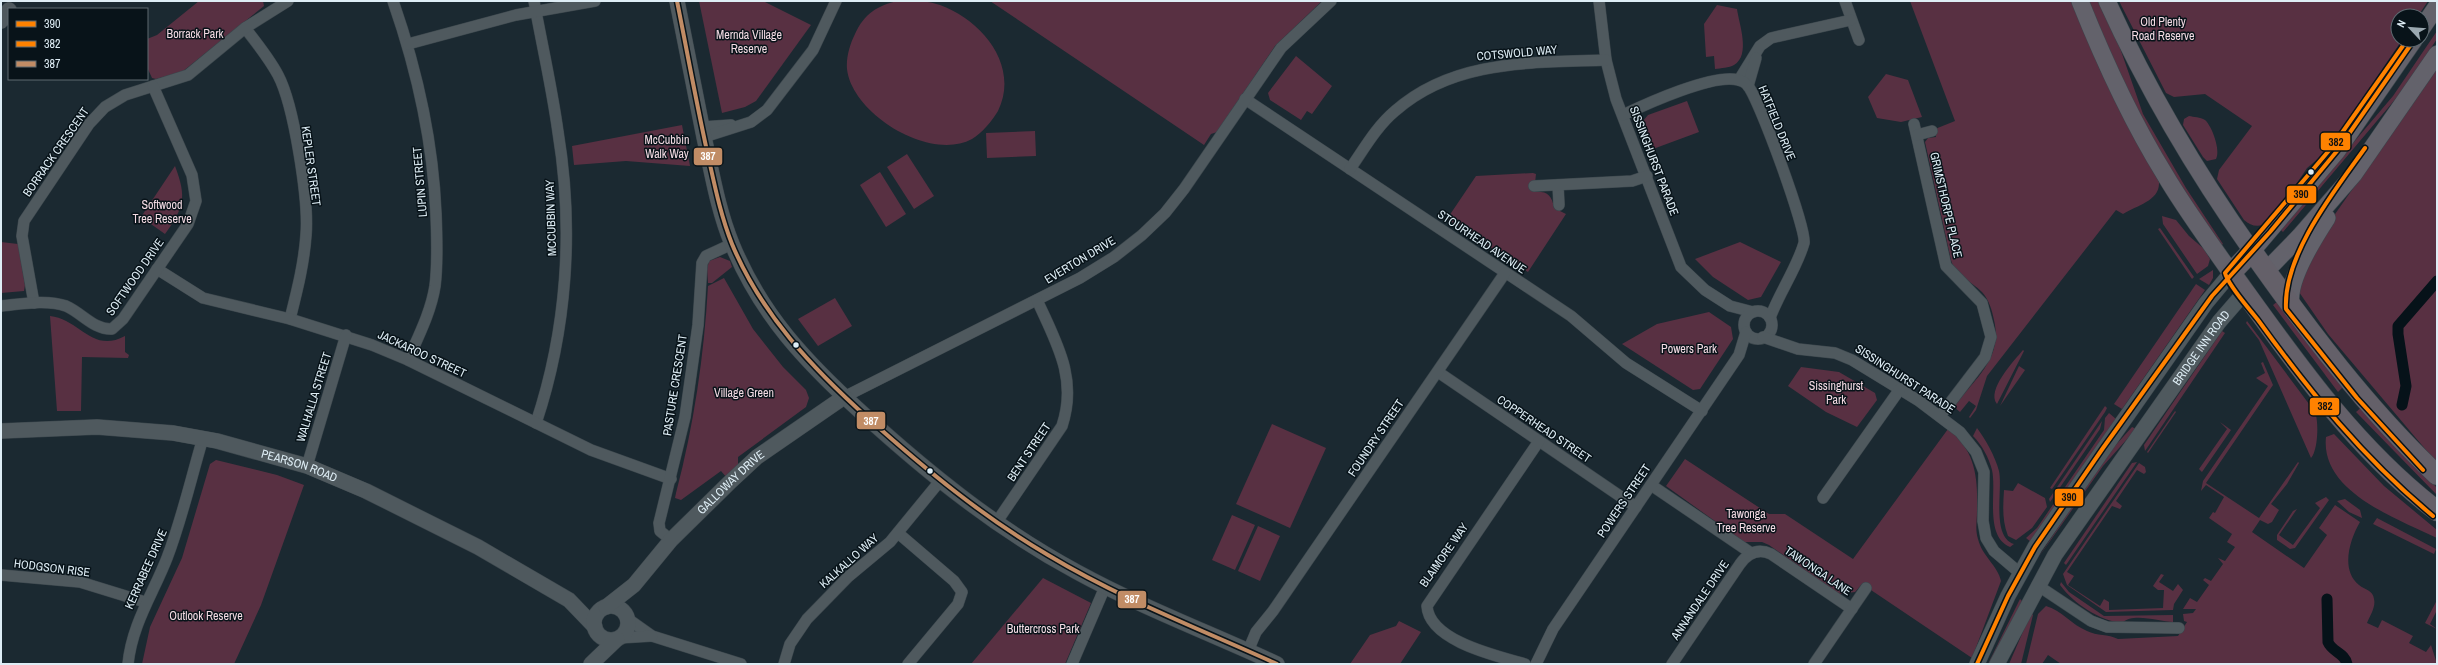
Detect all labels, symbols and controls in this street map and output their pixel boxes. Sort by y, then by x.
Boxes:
legend [8,8,148,80]
north arrow [2390,8,2430,48]
park label: Old Plenty Road Reserve [2132,14,2194,44]
text: 390 [44,16,60,32]
text: N [2393,18,2409,30]
park label: Borrack Park [167,26,224,42]
park label: Mernda Village Reserve [716,27,782,57]
text: 382 [44,36,60,52]
street label: COTSWOLD WAY [1476,41,1558,64]
text: 387 [44,56,61,72]
street label: HATFIELD DRIVE [1755,83,1799,163]
street label: BORRACK CRESCENT [19,104,93,200]
street label: SISSINGHURST PARADE [1626,104,1682,218]
street label: KEPLER STREET [297,125,325,207]
park label: McCubbin Walk Way [645,132,689,162]
line badge: 382 [2320,132,2351,151]
text: 382 [2328,135,2344,149]
street label: LUPIN STREET [409,146,431,218]
line badge: 387 [693,147,723,166]
text: 387 [700,149,716,163]
street label: GRIMSTHORPE PLACE [1926,150,1966,260]
unlabelled marker [2306,167,2316,177]
street label: MCCUBBIN WAY [542,179,560,257]
line badge: 390 [2286,185,2317,204]
text: 390 [2293,187,2309,201]
park label: Softwood Tree Reserve [132,197,192,227]
street label: STOURHEAD AVENUE [1435,206,1529,278]
street label: EVERTON DRIVE [1042,233,1118,287]
street label: SOFTWOOD DRIVE [102,235,168,319]
street label: BRIDGE INN ROAD [2169,307,2234,389]
street label: JACKAROO STREET [375,327,469,381]
street label: PASTURE CRESCENT [659,333,691,437]
unlabelled marker [791,340,801,350]
park label: Powers Park [1661,341,1717,357]
street label: SISSINGHURST PARADE [1852,341,1958,417]
street label: WALHALLA STREET [293,350,335,444]
park label: Sissinghurst Park [1809,378,1864,408]
park label: Village Green [714,385,774,401]
street label: COPPERHEAD STREET [1494,391,1594,467]
street label: FOUNDRY STREET [1344,396,1408,480]
line badge: 382 [2309,397,2340,416]
text: 382 [2317,399,2333,413]
line badge: 387 [856,411,886,430]
text: 387 [863,414,879,428]
street label: BENT STREET [1003,419,1055,485]
street label: PEARSON ROAD [259,446,340,486]
street label: GALLOWAY DRIVE [694,446,767,518]
street label: POWERS STREET [1594,461,1654,541]
unlabelled marker [925,466,935,476]
line badge: 390 [2054,488,2084,507]
text: 390 [2061,490,2077,504]
park label: Tawonga Tree Reserve [1716,506,1776,536]
street label: BLAIMORE WAY [1416,519,1472,590]
street label: KERRABEE DRIVE [121,526,171,612]
street label: KALKALLO WAY [816,530,882,592]
street label: TAWONGA LANE [1781,543,1855,599]
street label: HODGSON RISE [13,555,91,581]
street label: ANNANDALE DRIVE [1667,557,1733,644]
line badge: 387 [1117,590,1147,609]
text: 387 [1124,592,1140,606]
park label: Outlook Reserve [169,608,243,624]
park label: Buttercross Park [1007,621,1079,637]

